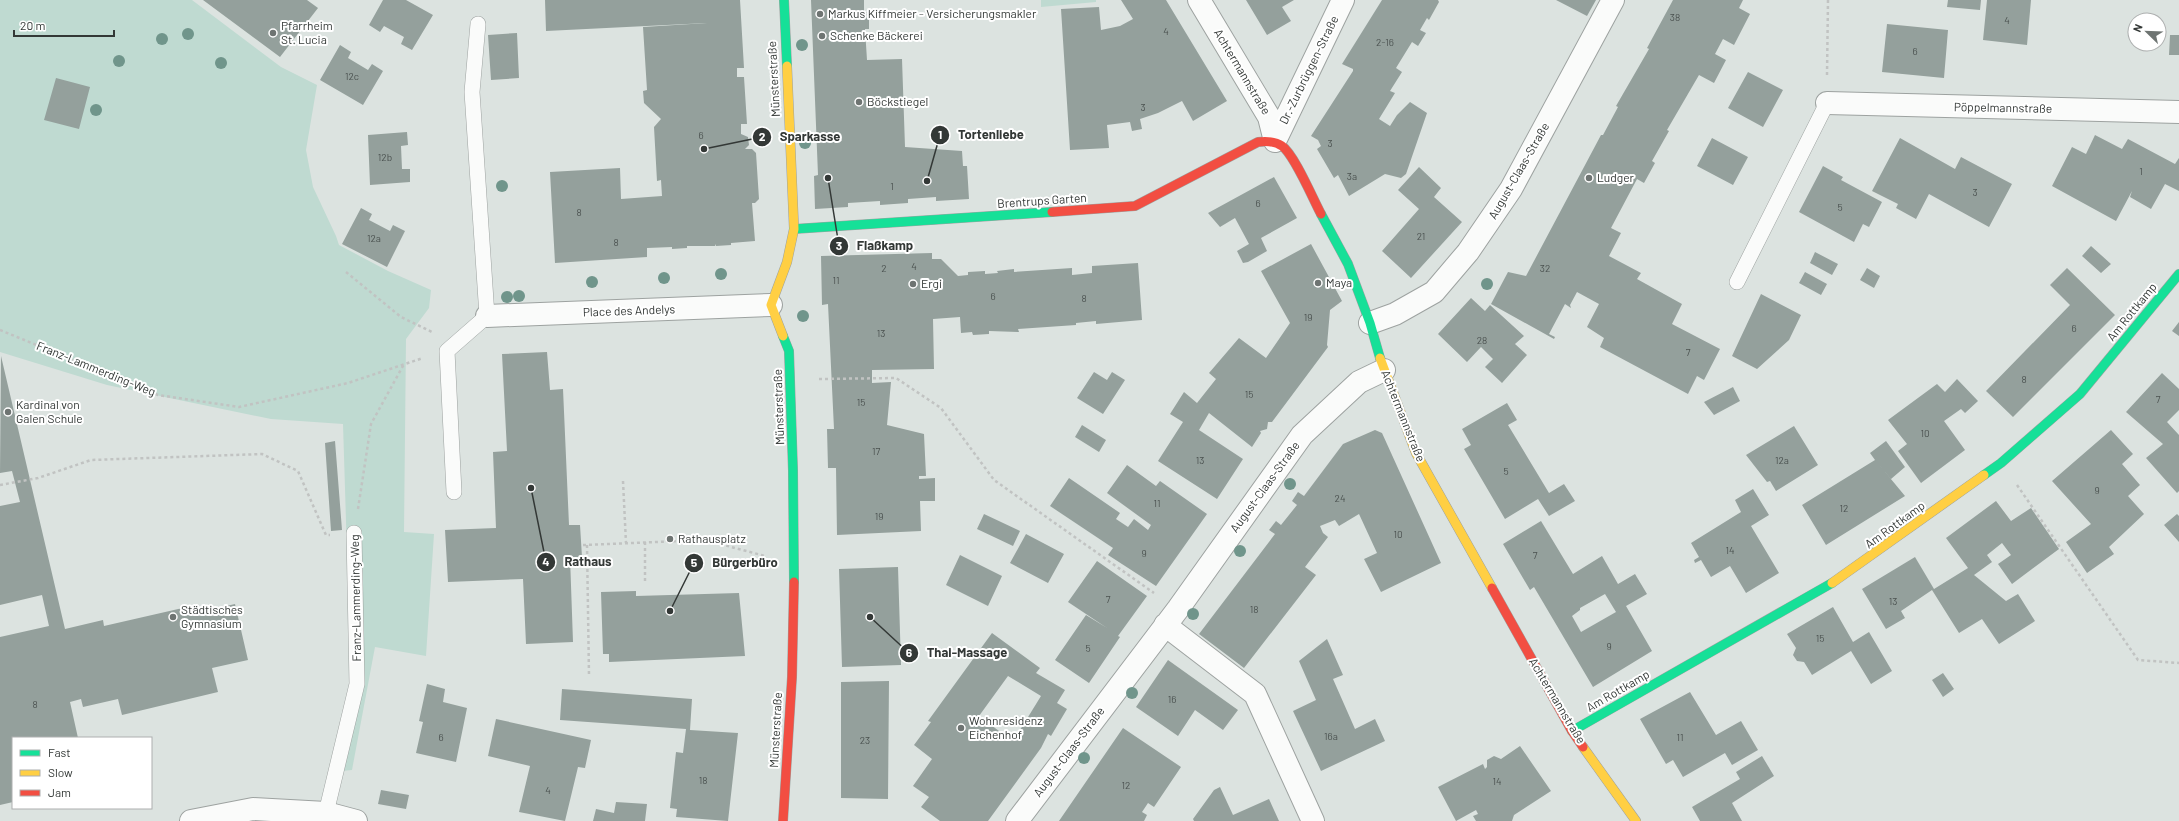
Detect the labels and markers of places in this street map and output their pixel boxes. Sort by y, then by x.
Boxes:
place label: Markus Kiffmeier - Versicherungsmakler [828,6,1037,20]
marker: Markus Kiffmeier - Versicherungsmakler [815,9,825,19]
place label: Pfarrheim St. Lucia [281,18,333,46]
marker: Pfarrheim St. Lucia [268,28,278,38]
place label: Schenke Bäckerei [830,28,923,42]
marker: Schenke Bäckerei [817,31,827,41]
place label: Böckstiegel [867,94,928,108]
marker: Böckstiegel [854,97,864,107]
callout: Tortenliebe [930,122,1032,147]
callout: Sparkasse [752,124,848,149]
place label: Ludger [1597,170,1635,184]
marker: Ludger [1584,173,1594,183]
callout: Flaßkamp [829,233,922,258]
place label: Maya [1326,275,1352,289]
place label: Ergi [921,276,942,290]
marker: Maya [1313,278,1323,288]
marker: Ergi [908,279,918,289]
place label: Kardinal von Galen Schule [16,397,83,425]
marker: Kardinal von Galen Schule [3,407,13,417]
place label: Rathausplatz [678,531,746,545]
marker: Rathausplatz [665,534,675,544]
callout: Rathaus [536,549,619,574]
callout: Bürgerbüro [684,550,786,575]
place label: Städtisches Gymnasium [181,602,243,630]
marker: Städtisches Gymnasium [168,612,178,622]
callout: Thai-Massage [899,640,1015,665]
place label: Wohnresidenz Eichenhof [969,713,1043,741]
marker: Wohnresidenz Eichenhof [956,723,966,733]

